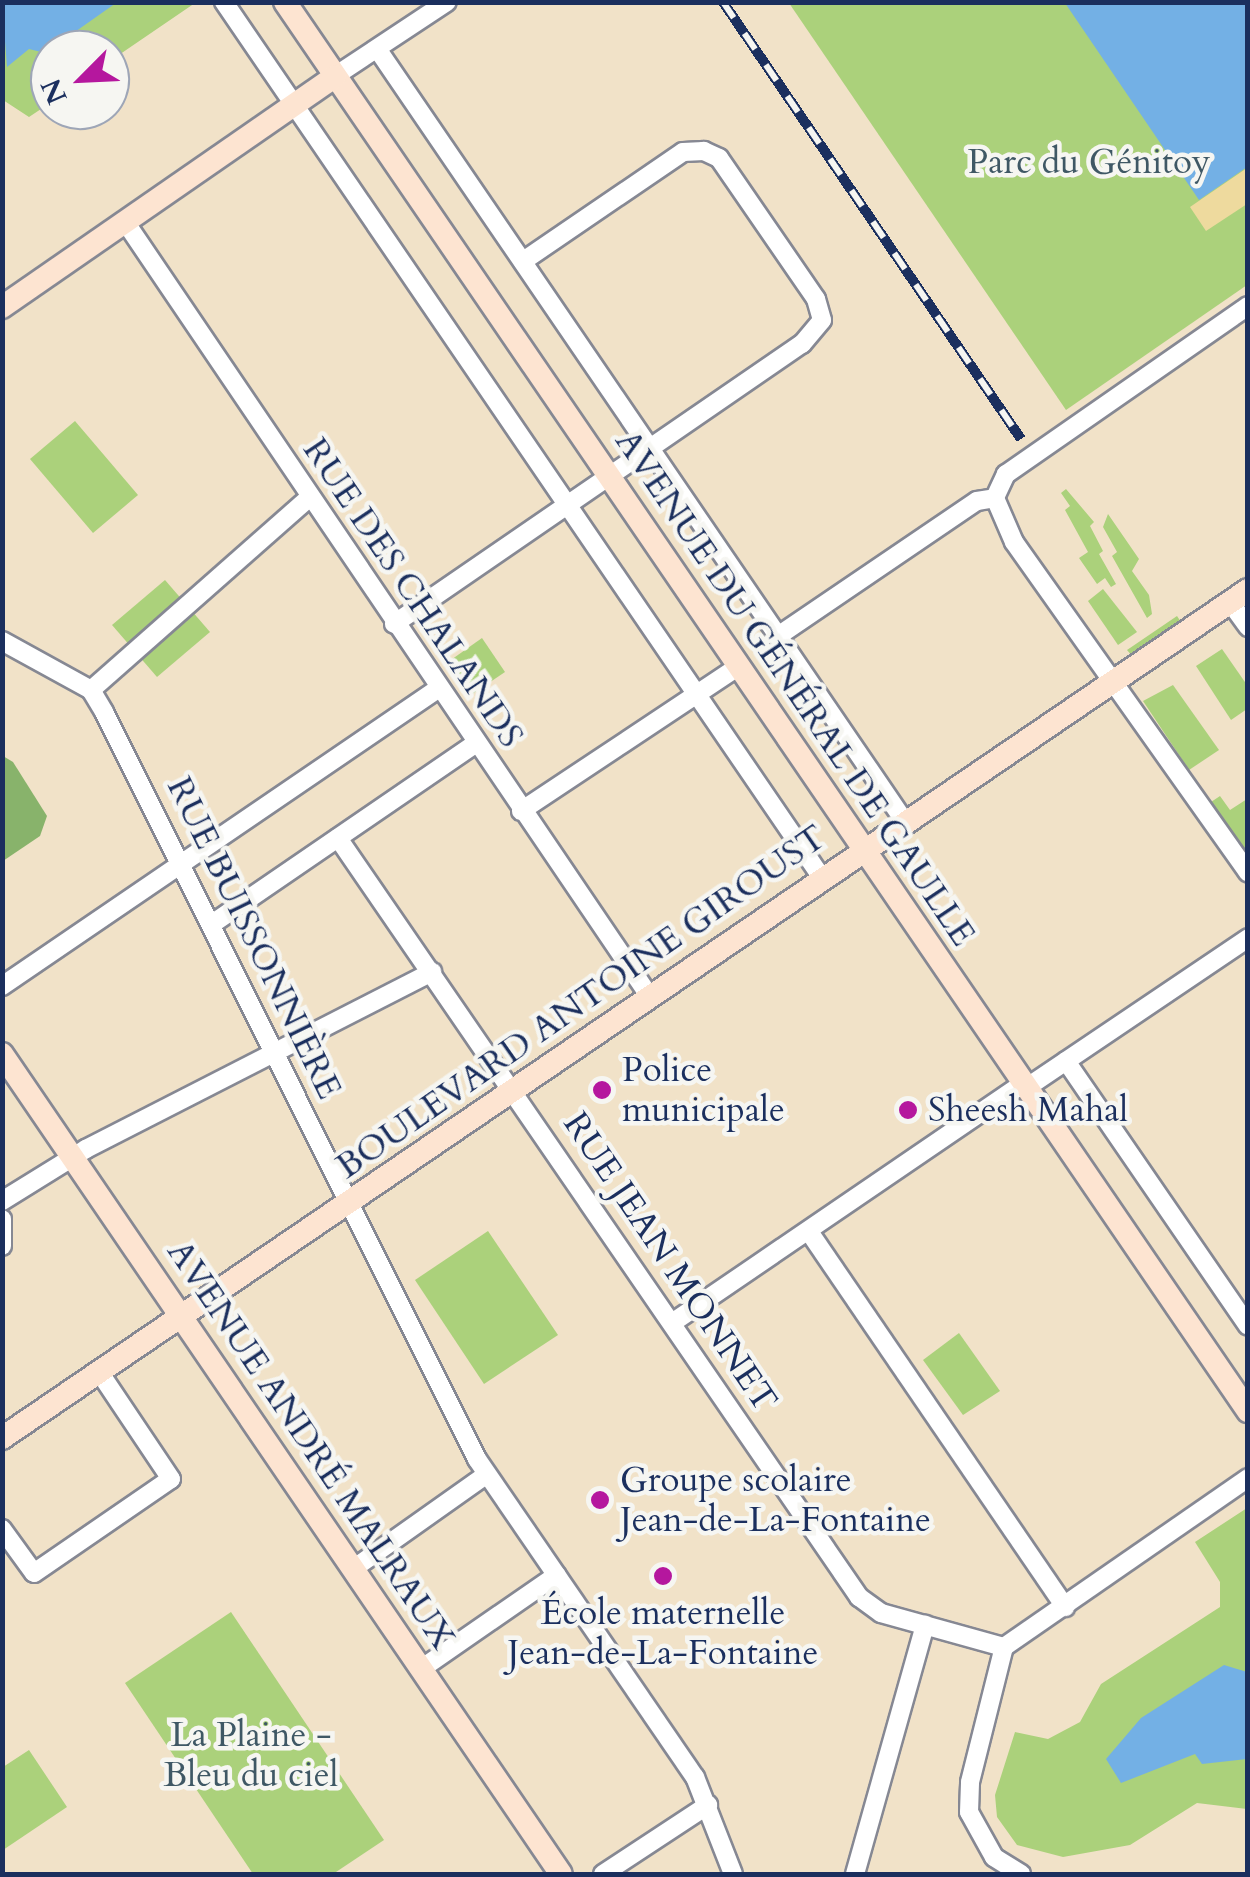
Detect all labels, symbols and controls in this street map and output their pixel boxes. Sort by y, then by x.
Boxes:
north arrow [30,30,130,130]
text: N [32,73,77,110]
park label: Parc du Génitoy [968,141,1210,183]
street label: AVENUE DU GÉNÉRAL DE GAULLE [606,422,984,954]
street label: RUE DES CHALANDS [294,431,532,755]
street label: RUE BUISSONNIÈRE [158,770,350,1106]
street label: BOULEVARD ANTOINE GIROUST [328,816,834,1188]
place label: Police municipale [622,1049,785,1131]
marker: Police municipale [591,1079,613,1101]
place label: Sheesh Mahal [928,1089,1128,1131]
marker: Sheesh Mahal [897,1099,919,1121]
street label: RUE JEAN MONNET [554,1105,786,1419]
street label: AVENUE ANDRÉ MALRAUX [158,1232,464,1658]
place label: Groupe scolaire Jean-de-La-Fontaine [620,1459,931,1541]
marker: Groupe scolaire Jean-de-La-Fontaine [589,1489,611,1511]
marker: École maternelle Jean-de-La-Fontaine [652,1565,674,1587]
place label: École maternelle Jean-de-La-Fontaine [508,1592,818,1674]
park label: La Plaine - Bleu du ciel [163,1714,339,1796]

